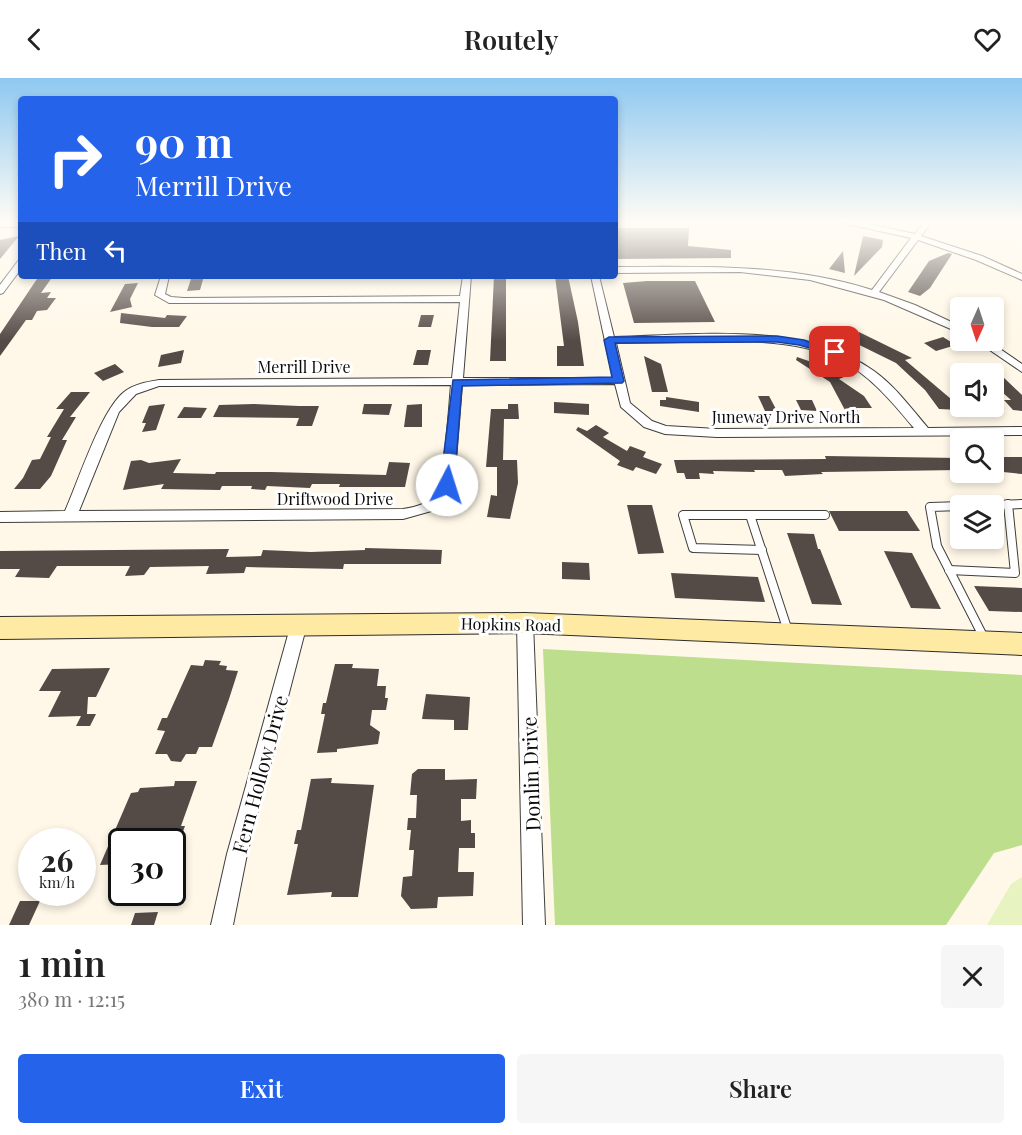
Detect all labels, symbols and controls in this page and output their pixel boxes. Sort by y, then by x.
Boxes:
text: Routely [464,21,558,57]
icon: back [18,23,51,56]
icon: heart [971,23,1004,56]
text: 90 m [135,113,233,169]
icon: right [36,120,114,198]
text: Merrill Drive [135,167,292,203]
icon: left [99,234,132,267]
text: Then [36,236,87,266]
north arrow [950,297,1004,351]
map controls [950,297,1004,549]
pin [809,326,860,377]
icon: arrive [818,335,851,368]
street label: Merrill Drive [258,356,350,377]
button: sound [950,363,1004,417]
street label: Juneway Drive North [711,406,861,427]
button: search [950,429,1004,483]
position arrow [415,453,479,517]
street label: Driftwood Drive [277,488,393,509]
button: layers [950,495,1004,549]
street label: Hopkins Road [461,613,561,635]
street label: Fern Hollow Drive [225,692,293,856]
street label: Donlin Drive [515,716,545,832]
speed limit sign: 30 [108,828,186,906]
text: 26 [41,840,73,880]
text: km/h [39,872,75,892]
text: 1 min [18,938,106,986]
button: close [941,945,1004,1008]
text: 380 m · 12:15 [18,985,125,1012]
button: Exit [18,1054,505,1123]
button: Share [517,1054,1004,1123]

